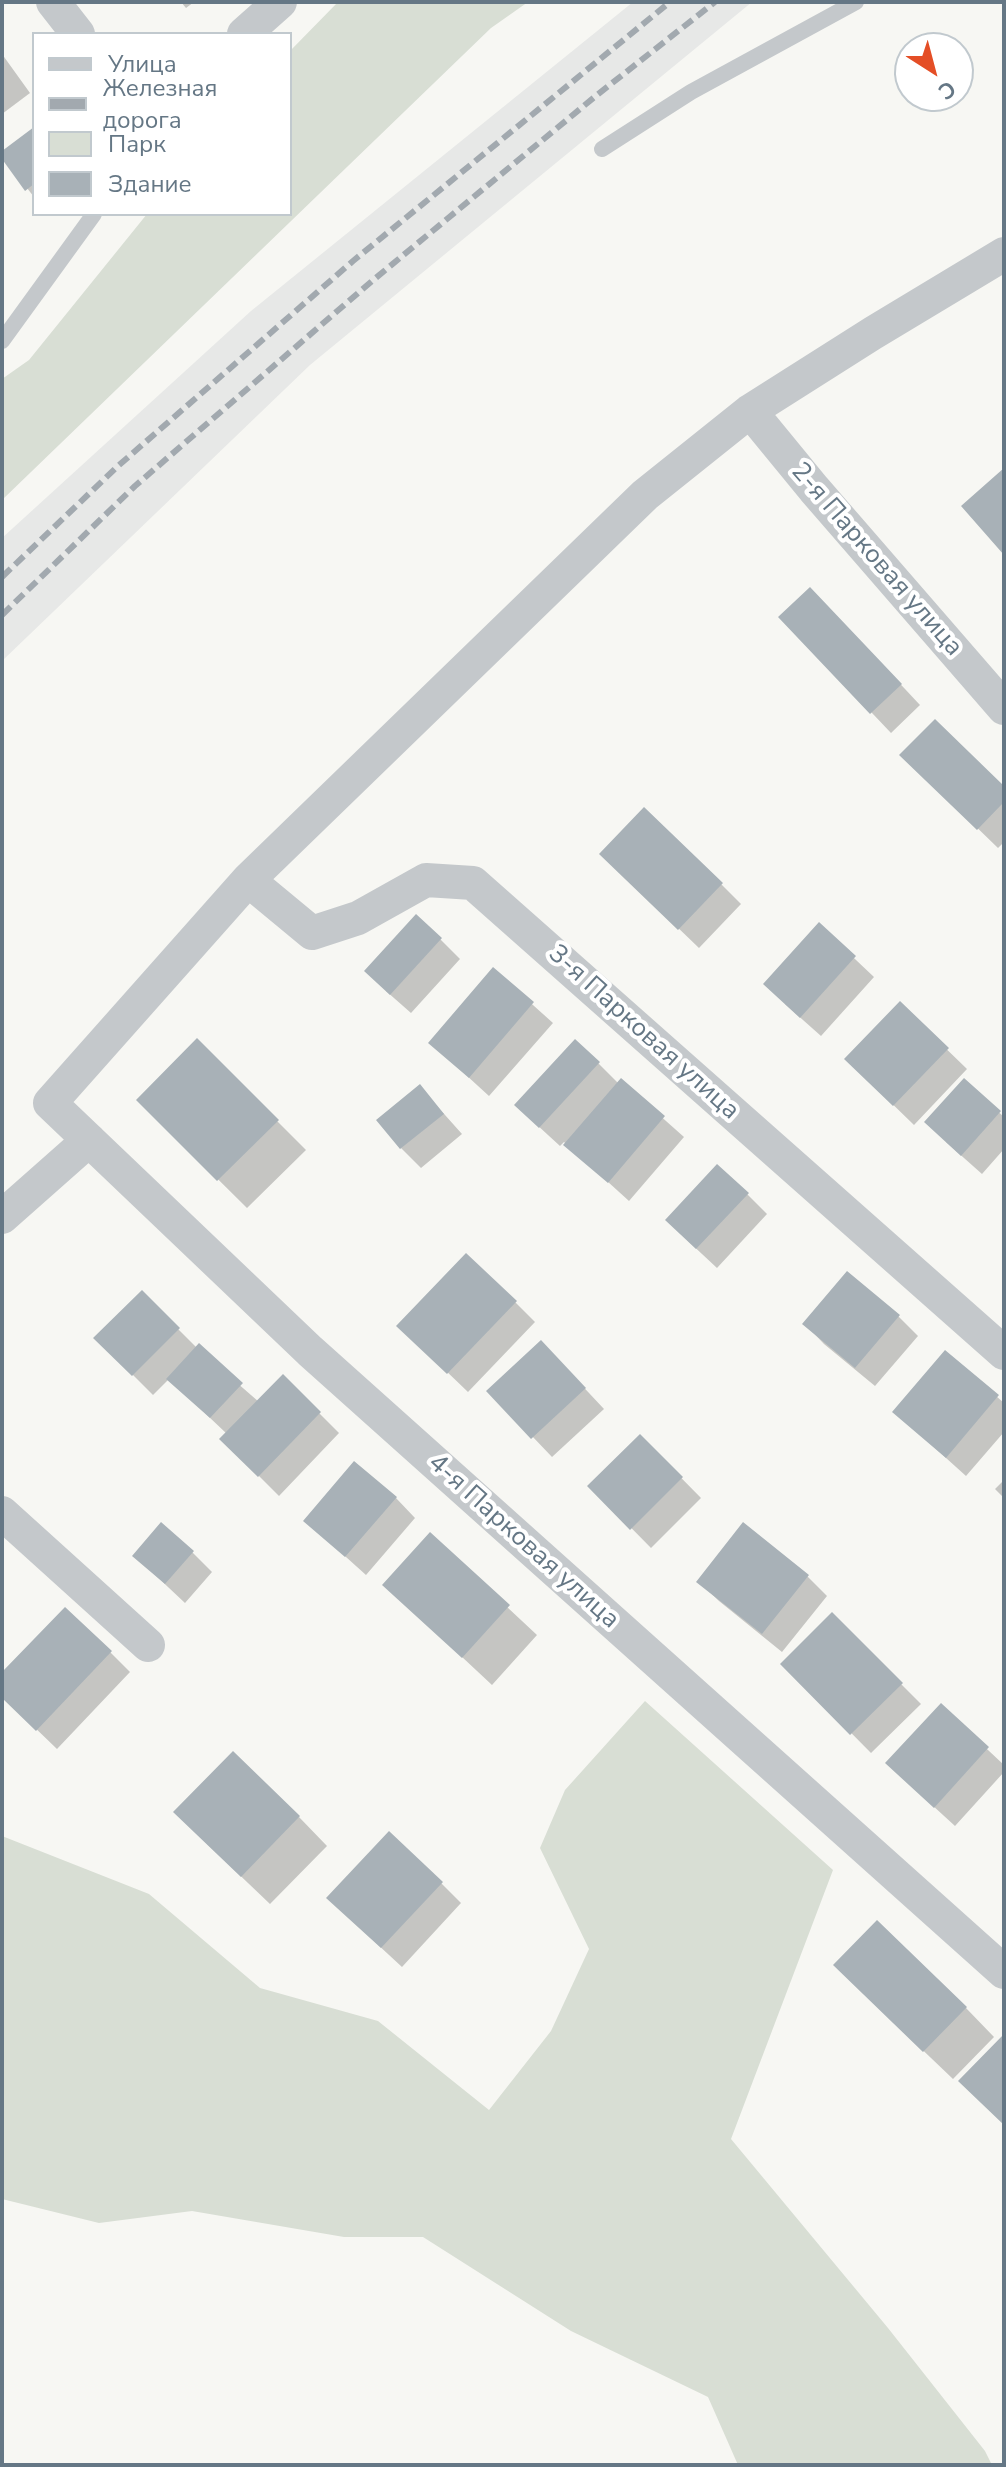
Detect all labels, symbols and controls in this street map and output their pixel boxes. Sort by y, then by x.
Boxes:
legend [32,32,292,216]
north arrow [894,32,974,112]
text: Улица [108,48,177,80]
text: Железная дорога [103,72,217,136]
text: С [932,73,962,106]
text: Парк [108,128,166,160]
text: Здание [108,168,192,200]
street label: 2-я Парковая улица [783,457,969,663]
street label: 3-я Парковая улица [541,939,745,1127]
street label: 4-я Парковая улица [421,1448,625,1636]

